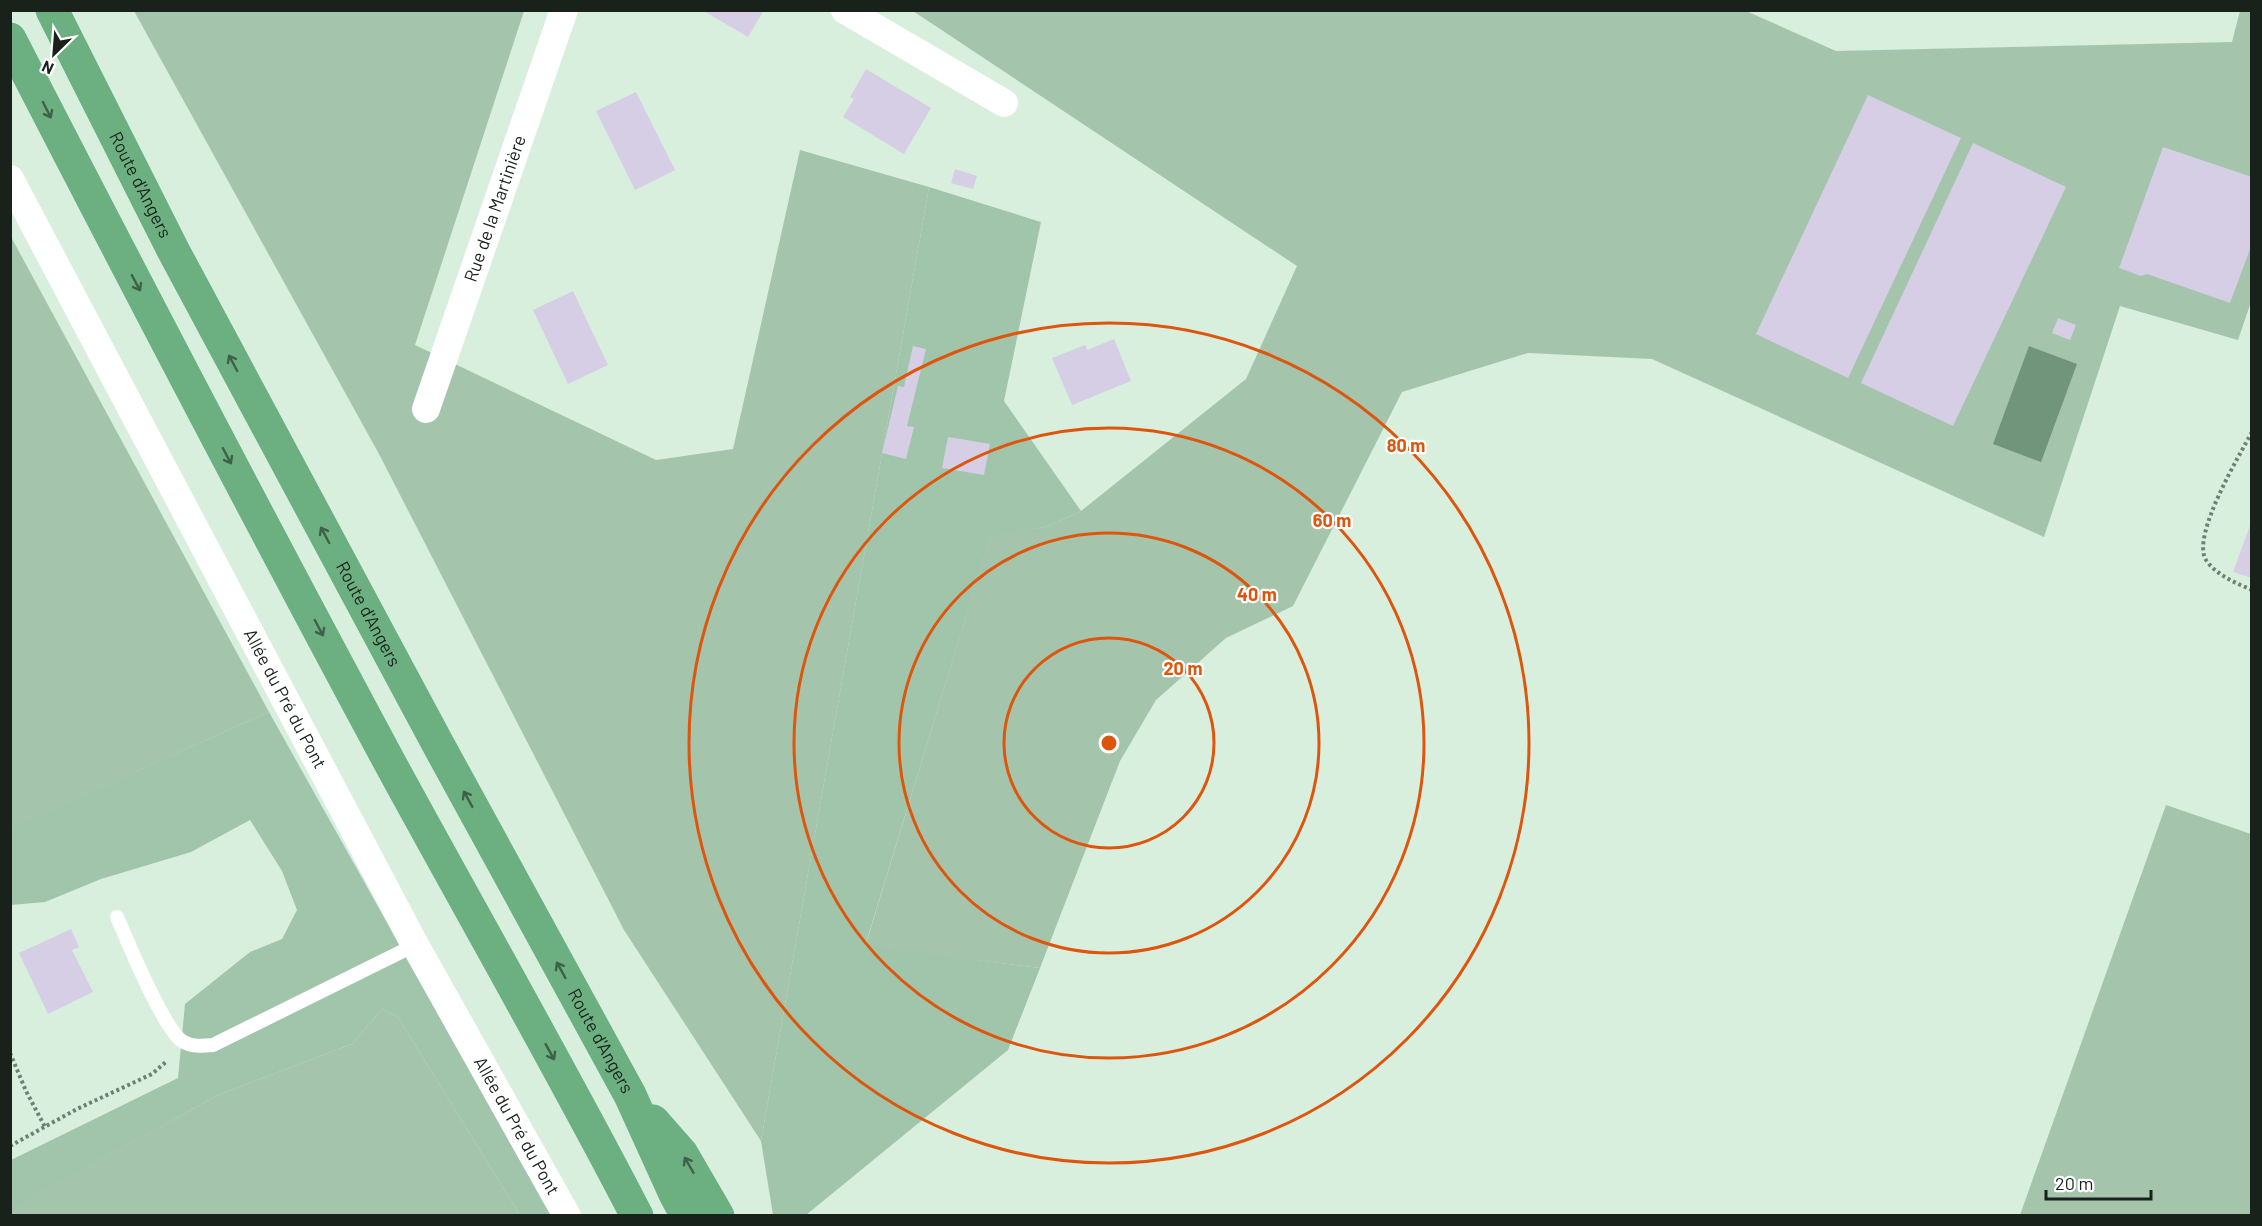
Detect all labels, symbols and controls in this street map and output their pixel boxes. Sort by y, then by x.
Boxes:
north arrow [24,24,84,84]
text: N [39,57,56,79]
one-way arrow [41,101,53,118]
street label: Route d'Angers [105,128,177,241]
street label: Rue de la Martinière [459,132,530,285]
one-way arrow [131,274,142,292]
one-way arrow [227,354,238,372]
text: 80 m [1387,434,1425,456]
one-way arrow [222,446,233,464]
text: 60 m [1313,509,1351,531]
one-way arrow [319,526,330,544]
street label: Route d'Angers [332,557,406,670]
text: 40 m [1237,583,1277,605]
one-way arrow [313,619,325,636]
street label: Allée du Pré du Pont [240,625,332,772]
text: 20 m [1164,657,1202,679]
centre of rings [1099,733,1119,753]
one-way arrow [462,790,473,808]
one-way arrow [555,961,567,978]
street label: Route d'Angers [564,984,639,1097]
one-way arrow [544,1043,556,1060]
street label: Allée du Pré du Pont [470,1053,565,1198]
one-way arrow [682,1157,694,1174]
scale bar [2046,1163,2151,1201]
text: 20 m [2055,1172,2093,1194]

